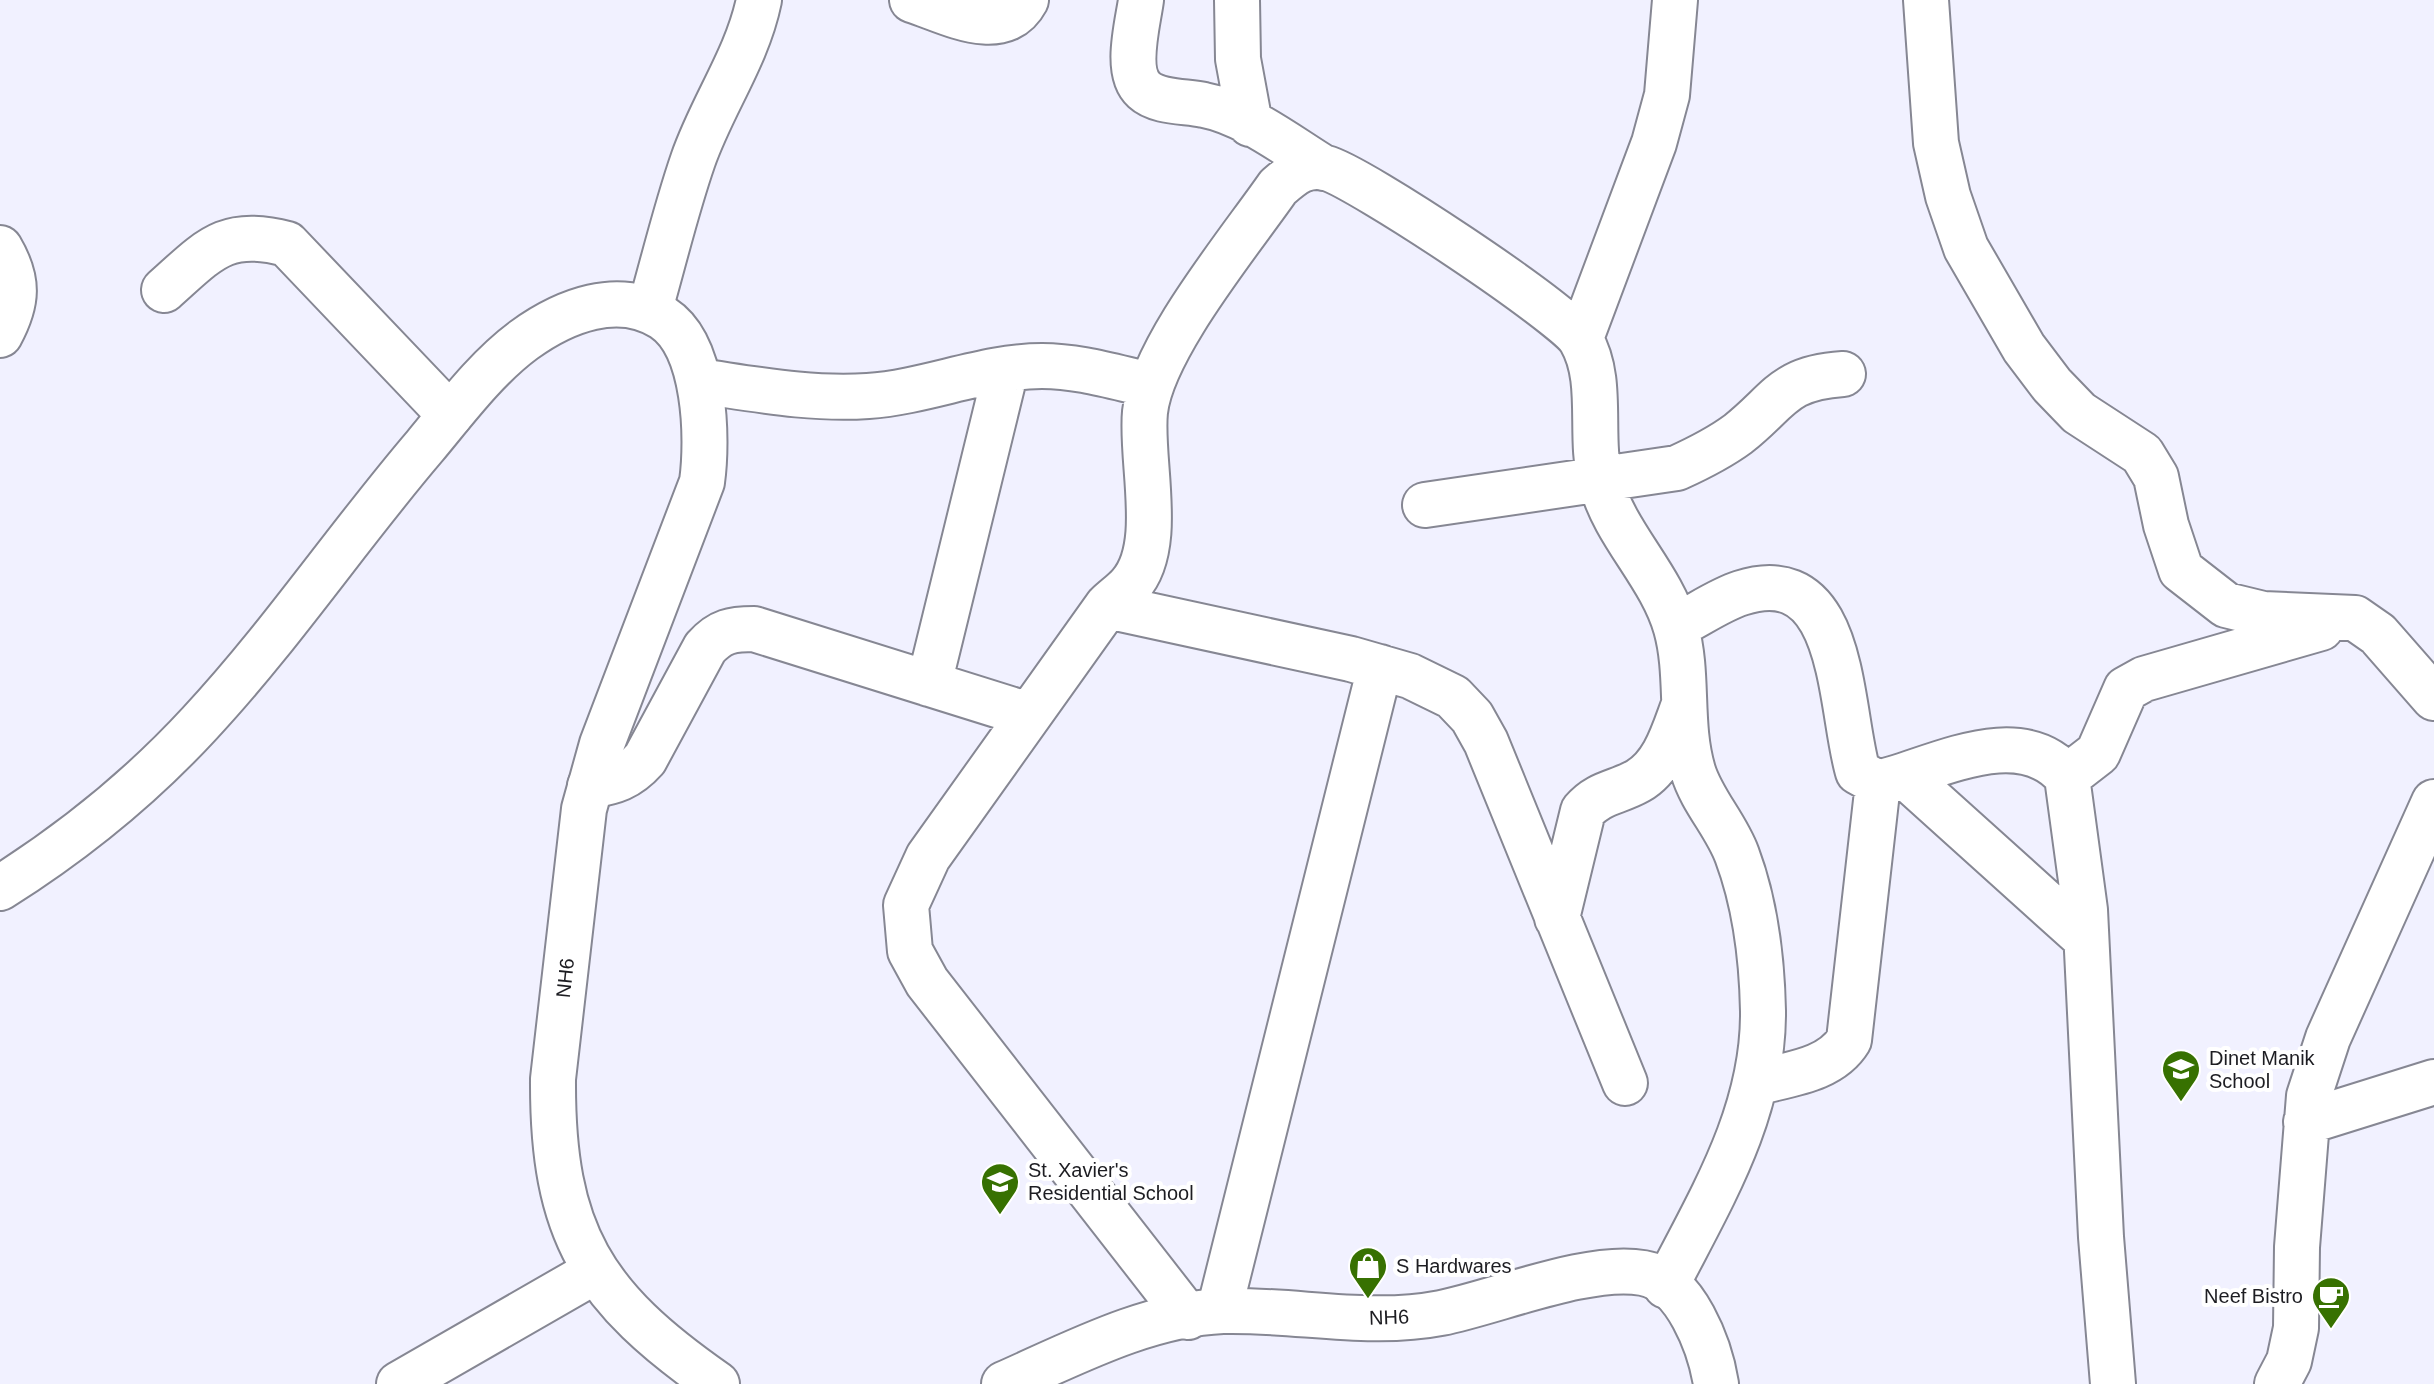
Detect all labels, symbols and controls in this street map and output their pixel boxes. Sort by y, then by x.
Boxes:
street label: NH6 [552,957,578,999]
place label: Dinet Manik School [2209,1047,2316,1092]
school or university icon: Dinet Manik School [2160,1048,2202,1103]
place label: St. Xavier's Residential School [1028,1159,1194,1204]
school or university icon: St. Xavier's Residential School [979,1161,1021,1216]
shop icon: S Hardwares [1347,1245,1389,1300]
place label: S Hardwares [1396,1255,1512,1277]
cafe icon: Neef Bistro [2310,1275,2352,1330]
place label: Neef Bistro [2204,1285,2303,1307]
street label: NH6 [1369,1305,1409,1329]

